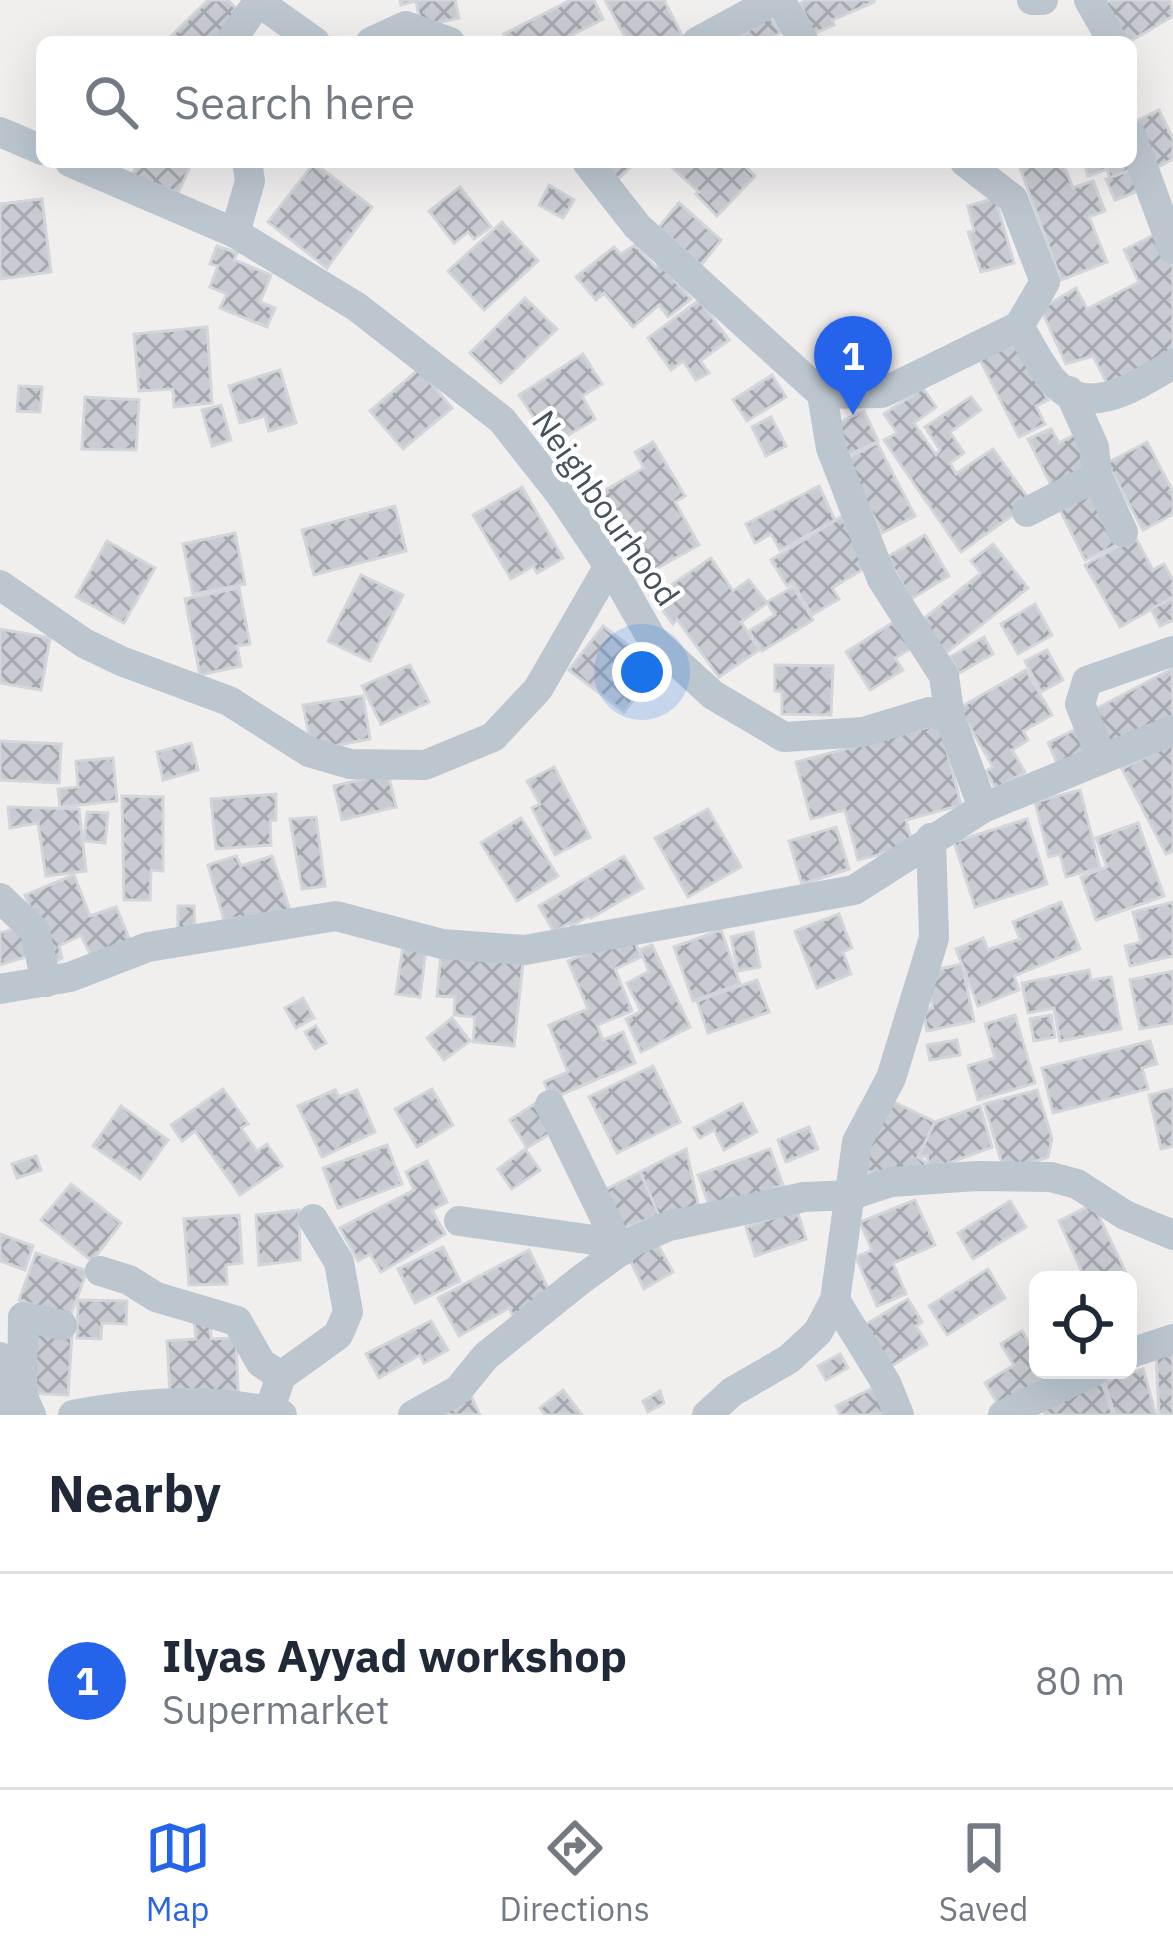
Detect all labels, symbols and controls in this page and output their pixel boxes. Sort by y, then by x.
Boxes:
search box [36,36,1137,168]
icon: search [78,69,144,135]
text: Search here [174,73,415,131]
pin: 1 [814,316,892,415]
street label: Neighbourhood [523,402,690,614]
your location [612,642,672,702]
map controls [1029,1271,1137,1379]
button: locate [1029,1271,1137,1379]
text: Nearby [48,1460,221,1526]
text: Ilyas Ayyad workshop [162,1626,627,1684]
text: 1 [75,1655,99,1706]
text: 80 m [1035,1655,1125,1706]
text: Supermarket [162,1684,389,1735]
tab: Map [145,1815,211,1930]
tab: Directions [500,1815,650,1930]
tab: Saved [939,1815,1028,1930]

